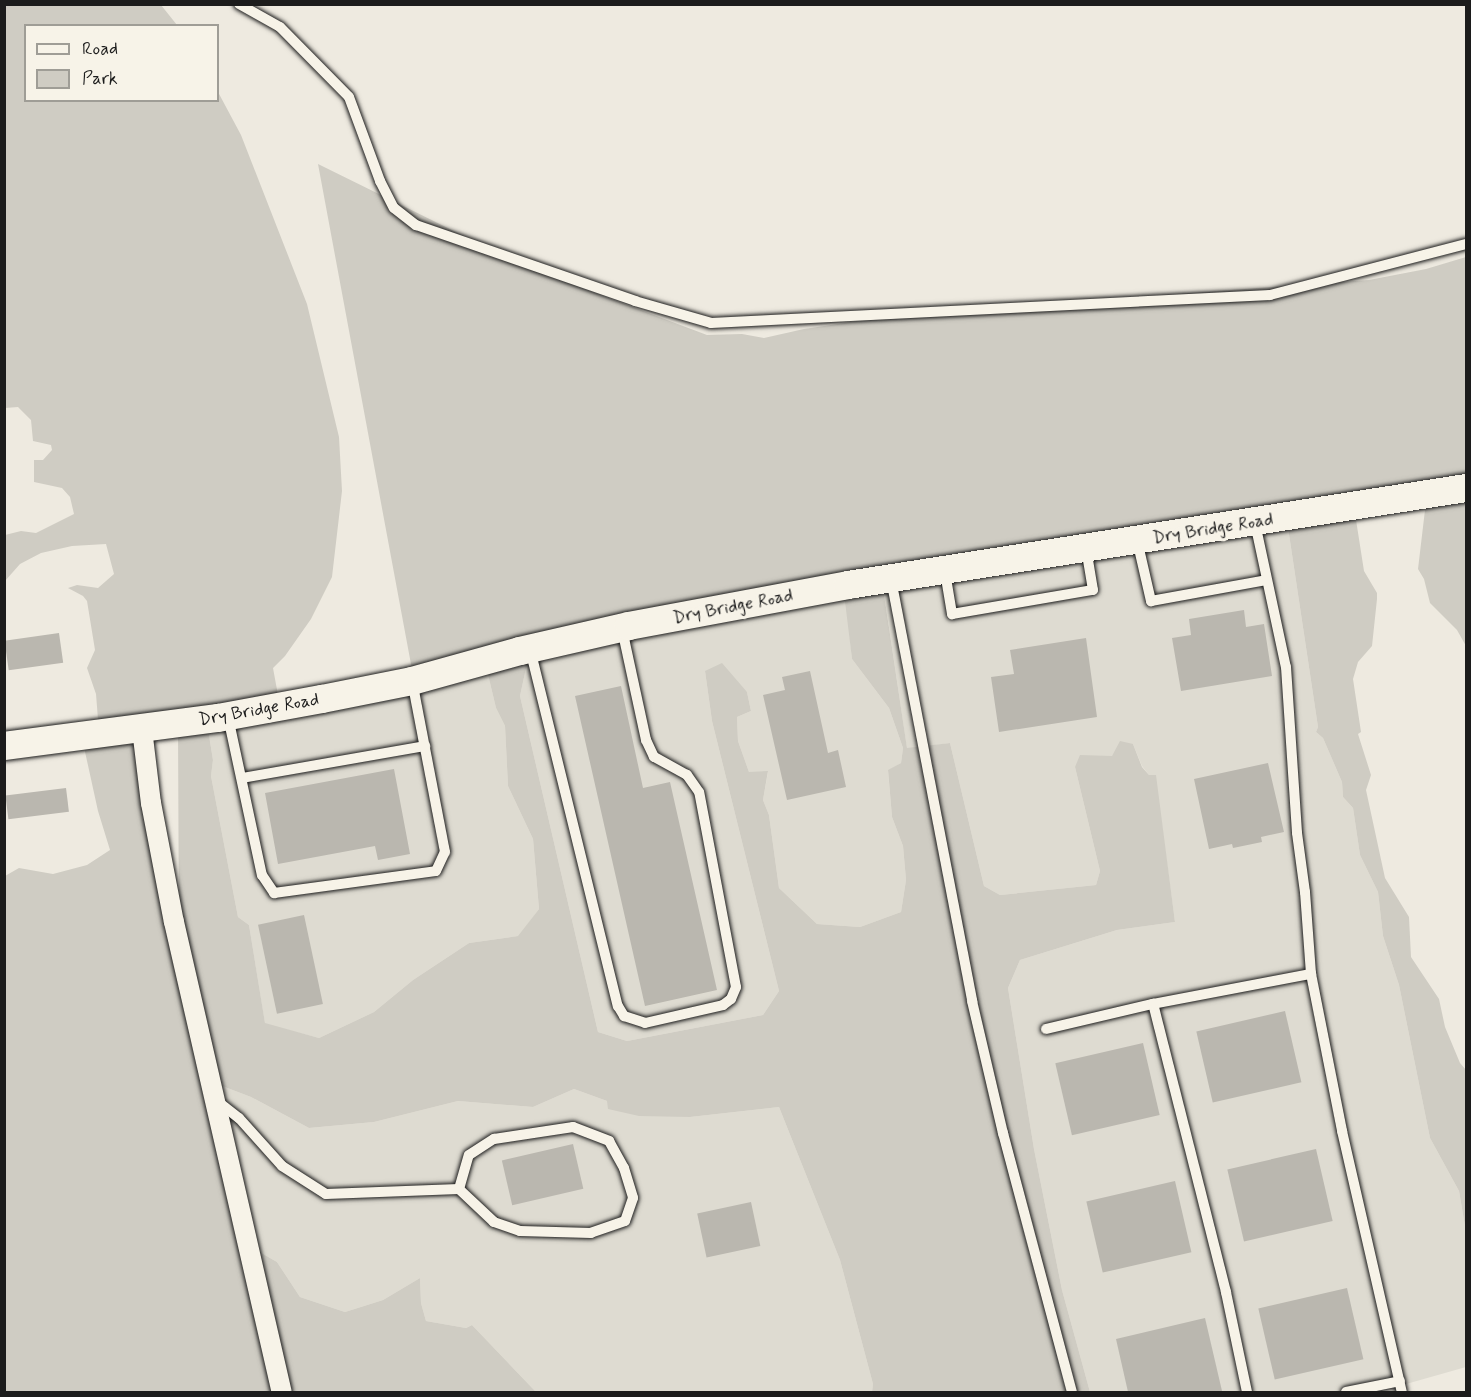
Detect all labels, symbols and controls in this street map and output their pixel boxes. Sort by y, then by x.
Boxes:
legend [24,24,219,102]
text: Road [82,37,118,61]
text: Park [82,67,118,91]
street label: Dry Bridge Road [1151,509,1275,549]
street label: Dry Bridge Road [671,585,795,629]
street label: Dry Bridge Road [197,689,321,731]

